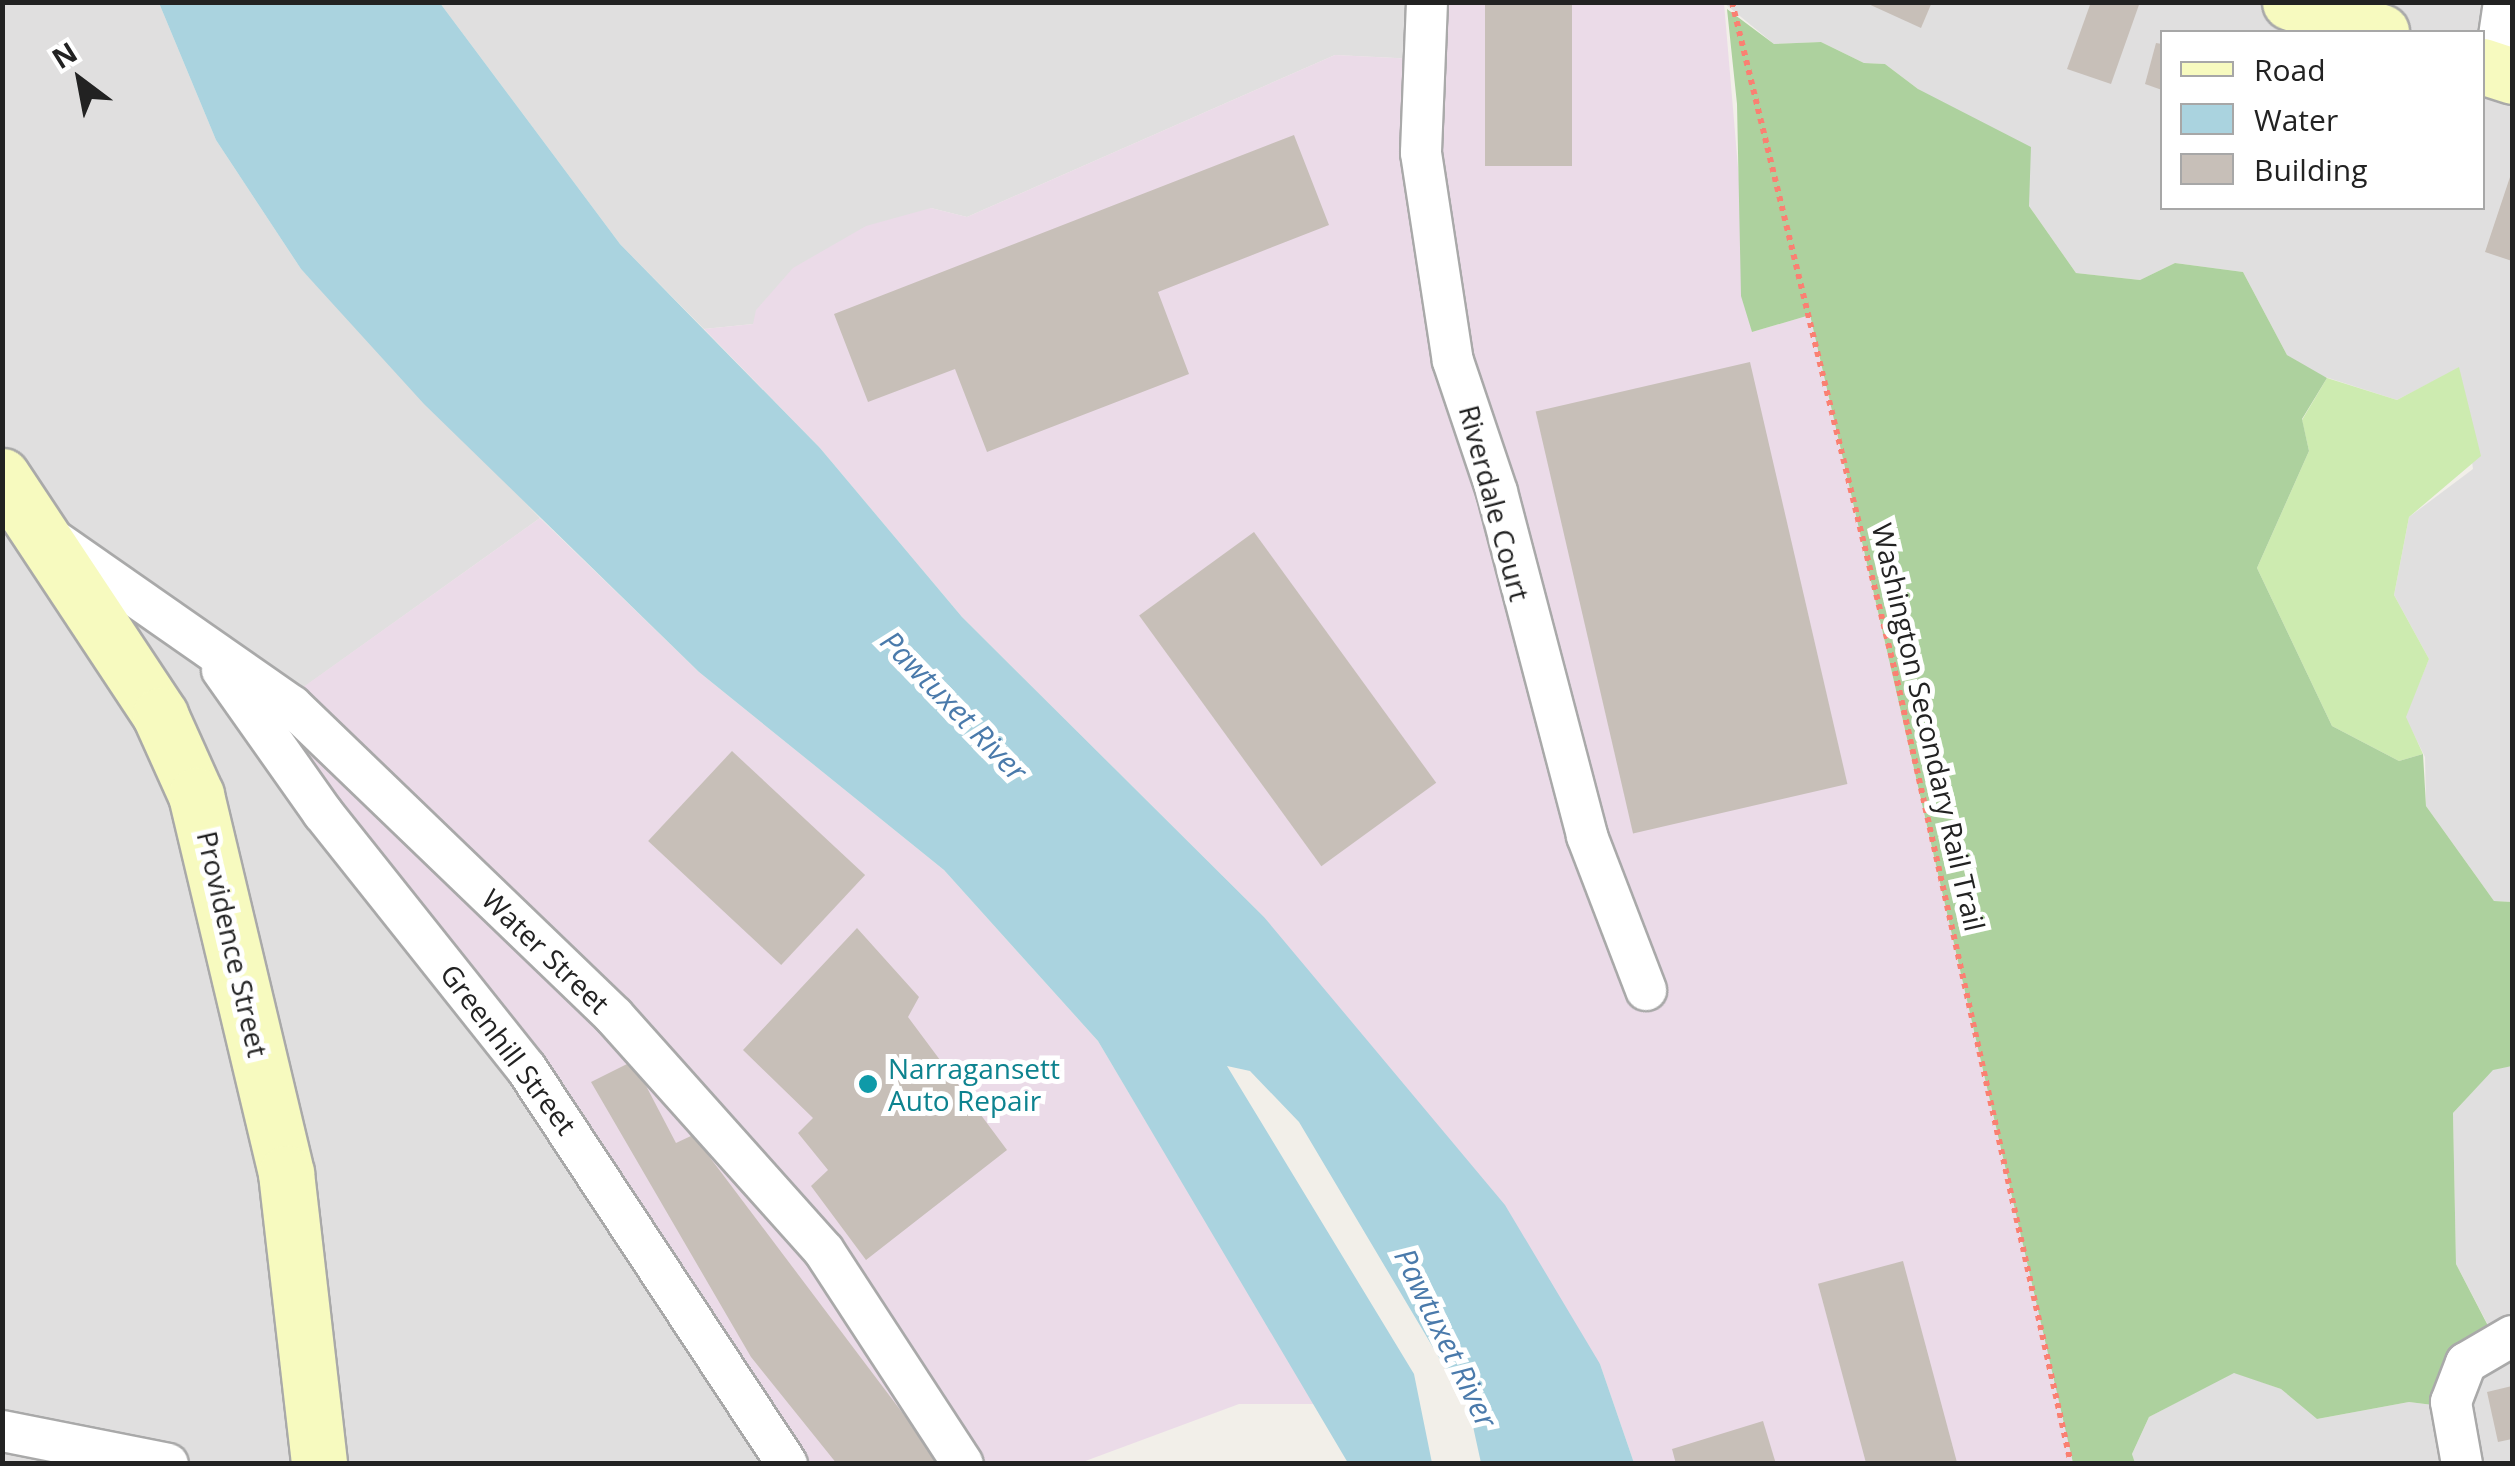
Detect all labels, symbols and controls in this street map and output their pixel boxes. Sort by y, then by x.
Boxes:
north arrow [30,30,130,130]
legend [2160,30,2485,210]
text: N [44,32,84,77]
text: Road [2254,49,2326,90]
text: Water [2254,99,2338,140]
text: Building [2254,149,2368,190]
street label: Riverdale Court [1453,401,1537,605]
street label: Washington Secondary Rail Trail [1866,520,1992,934]
water label: Pawtuxet River [873,623,1035,789]
street label: Providence Street [191,828,275,1060]
street label: Water Street [475,882,617,1020]
street label: Greenhill Street [434,957,584,1141]
place label: Narragansett Auto Repair [888,1051,1060,1117]
marker: Narragansett Auto Repair [857,1073,879,1095]
water label: Pawtuxet River [1387,1243,1505,1433]

